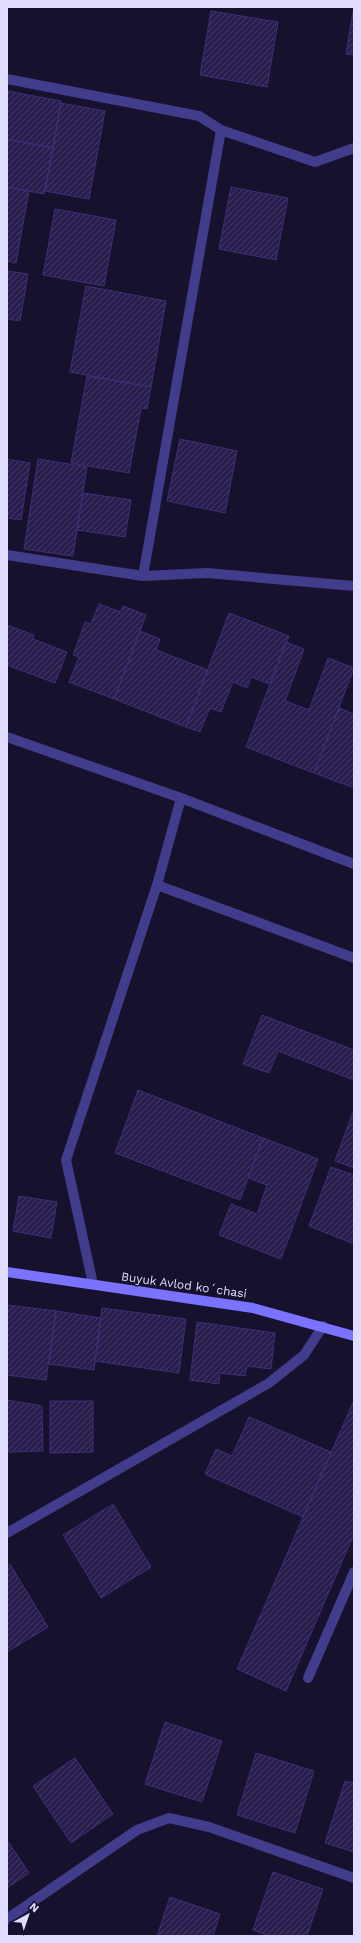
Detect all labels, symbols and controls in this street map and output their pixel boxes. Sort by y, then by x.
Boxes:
street label: Buyuk Avlod koʻchasi [120,1269,248,1301]
north arrow [8,1895,48,1935]
text: N [27,1900,41,1915]

